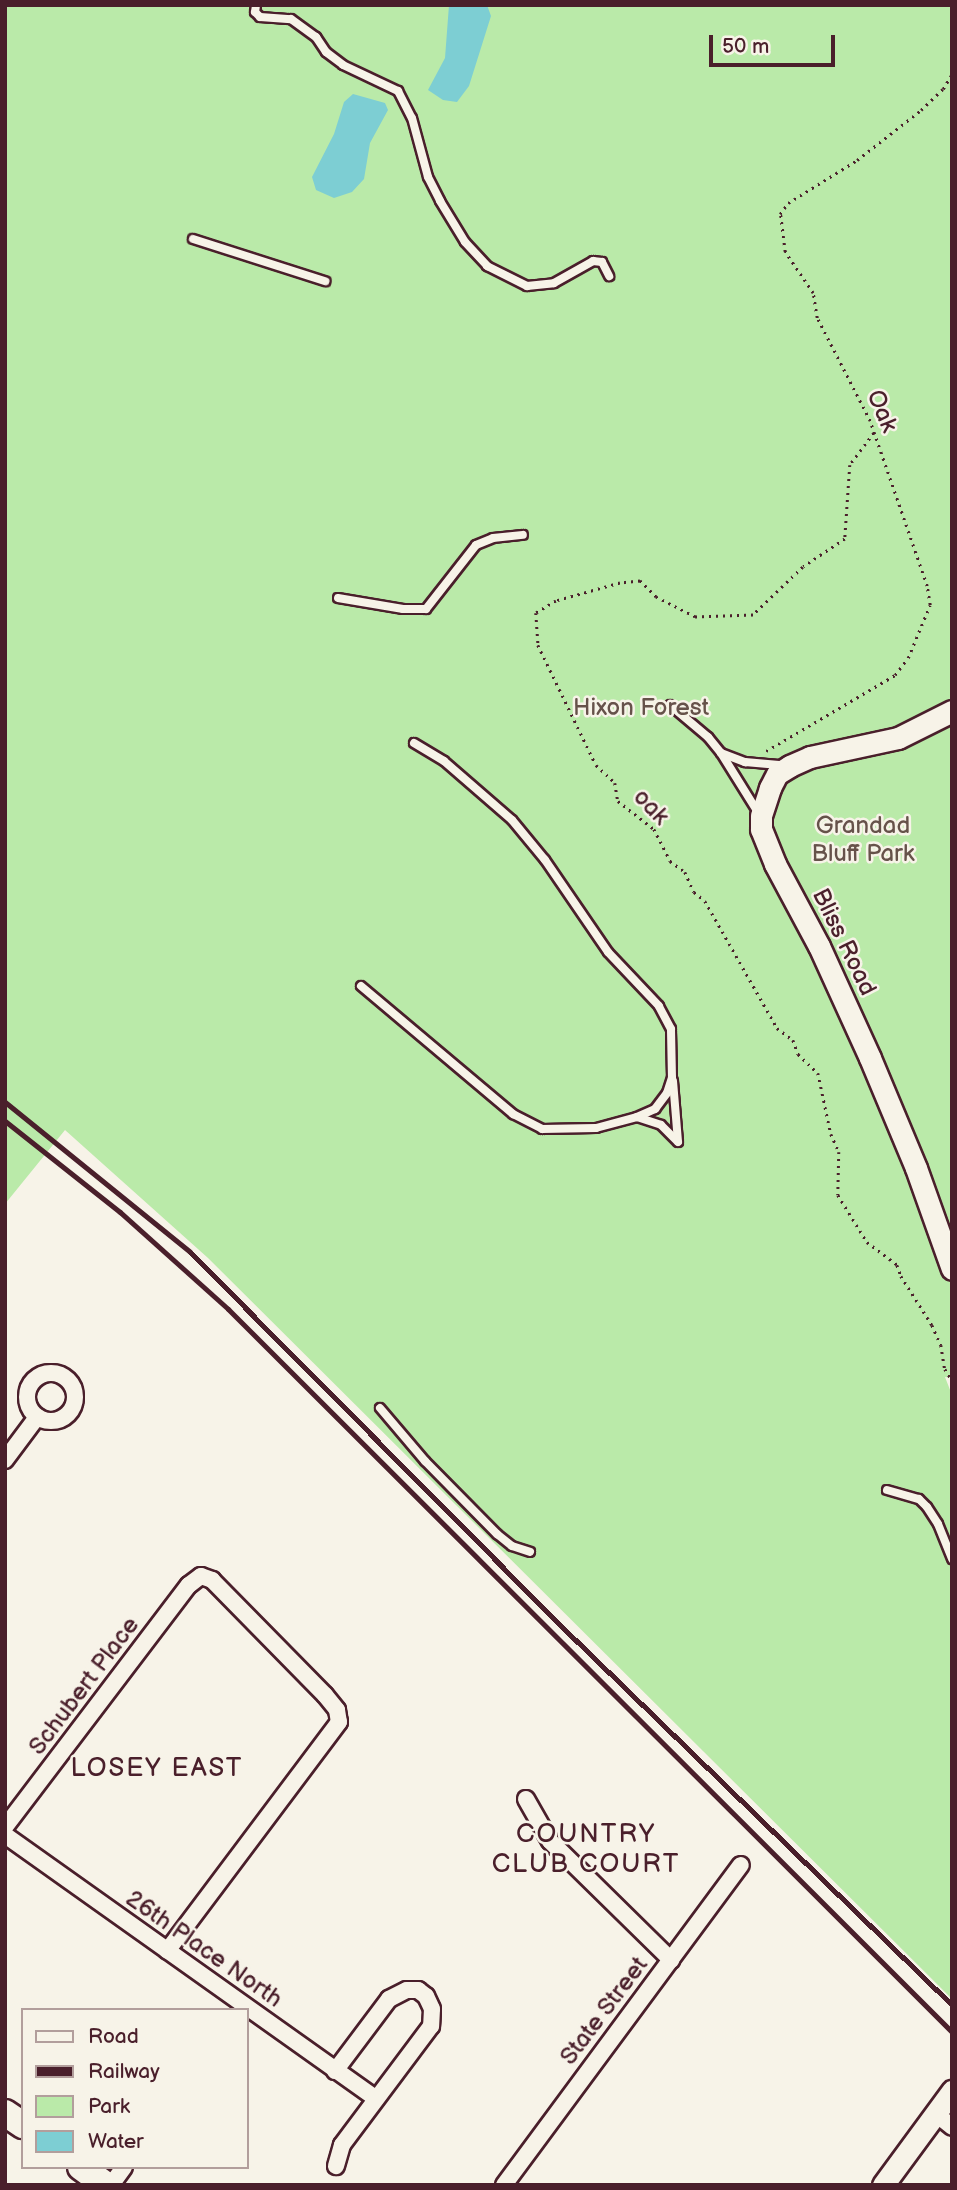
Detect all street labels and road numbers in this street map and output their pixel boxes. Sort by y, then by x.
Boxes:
street label: Oak [860,385,904,437]
street label: oak [627,783,675,831]
street label: Bliss Road [806,884,882,1000]
street label: Schubert Place [23,1611,145,1761]
street label: 26th Place North [120,1884,288,2014]
street label: State Street [554,1951,654,2071]

